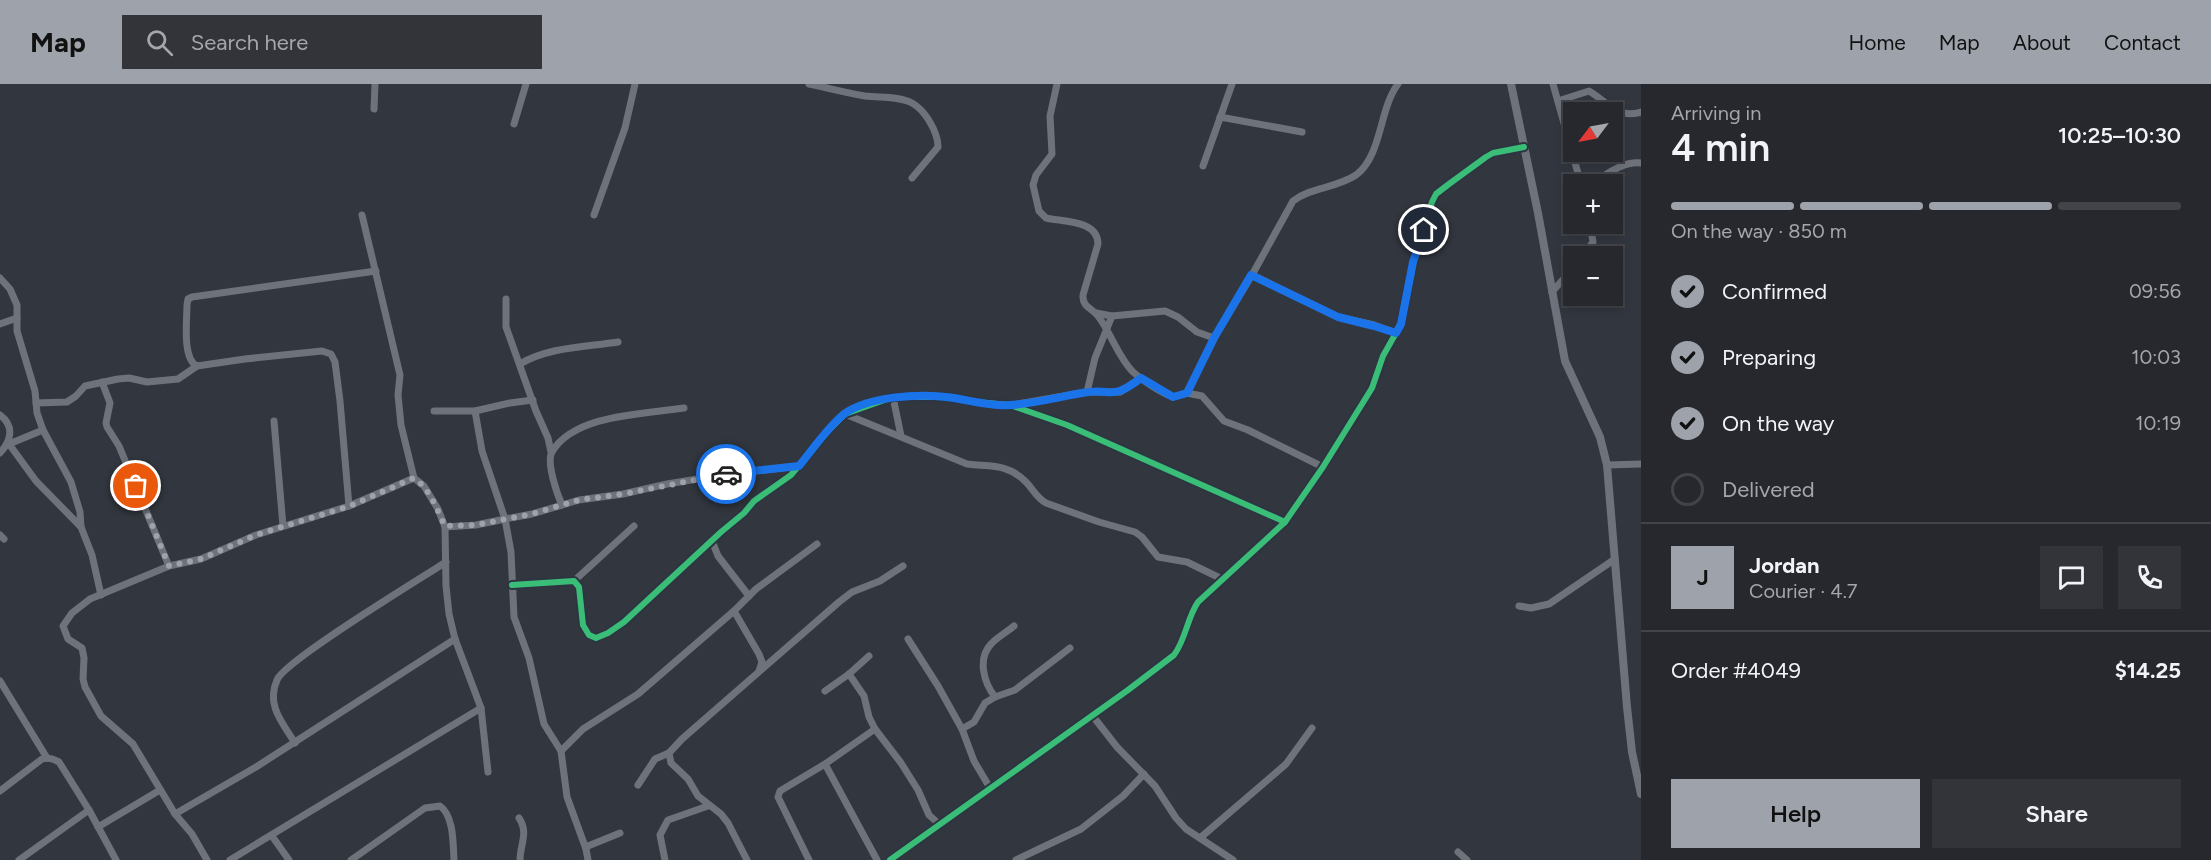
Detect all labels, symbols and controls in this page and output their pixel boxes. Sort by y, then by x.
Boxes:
search box [122,15,542,69]
text: Map [30,25,86,59]
icon: search [143,26,176,59]
text: Search here [191,29,308,56]
text: Home [1849,30,1906,55]
text: Map [1939,30,1980,55]
text: About [2013,30,2071,55]
text: Contact [2104,30,2181,55]
text: Arriving in [1671,101,1761,125]
north arrow [1563,102,1623,162]
map controls [1563,102,1623,306]
text: 10:25–10:30 [2058,122,2181,149]
text: 4 min [1671,124,1770,171]
button: + [1563,174,1623,234]
pin [1398,204,1449,255]
icon: home [1407,213,1440,246]
text: On the way · 850 m [1671,219,1847,243]
button: − [1563,246,1623,306]
icon: check [1671,275,1704,308]
text: Confirmed [1722,278,1827,305]
text: 09:56 [2129,279,2181,303]
icon: check [1671,341,1704,374]
text: Preparing [1722,344,1816,371]
text: 10:03 [2131,345,2181,369]
icon: check [1671,407,1704,440]
text: On the way [1722,410,1834,437]
text: 10:19 [2135,411,2181,435]
courier [696,444,756,504]
icon: car [710,458,743,491]
pin [110,460,161,511]
icon: bag [119,469,152,502]
text: Delivered [1722,476,1815,503]
button: chat [2040,546,2103,609]
button: phone [2118,546,2181,609]
text: Jordan [1749,552,1820,579]
text: J [1696,564,1709,591]
text: Courier · 4.7 [1749,579,1858,603]
text: Order #4049 [1671,657,1801,684]
text: $14.25 [2115,657,2181,684]
button: Help [1671,779,1920,848]
button: Share [1932,779,2181,848]

